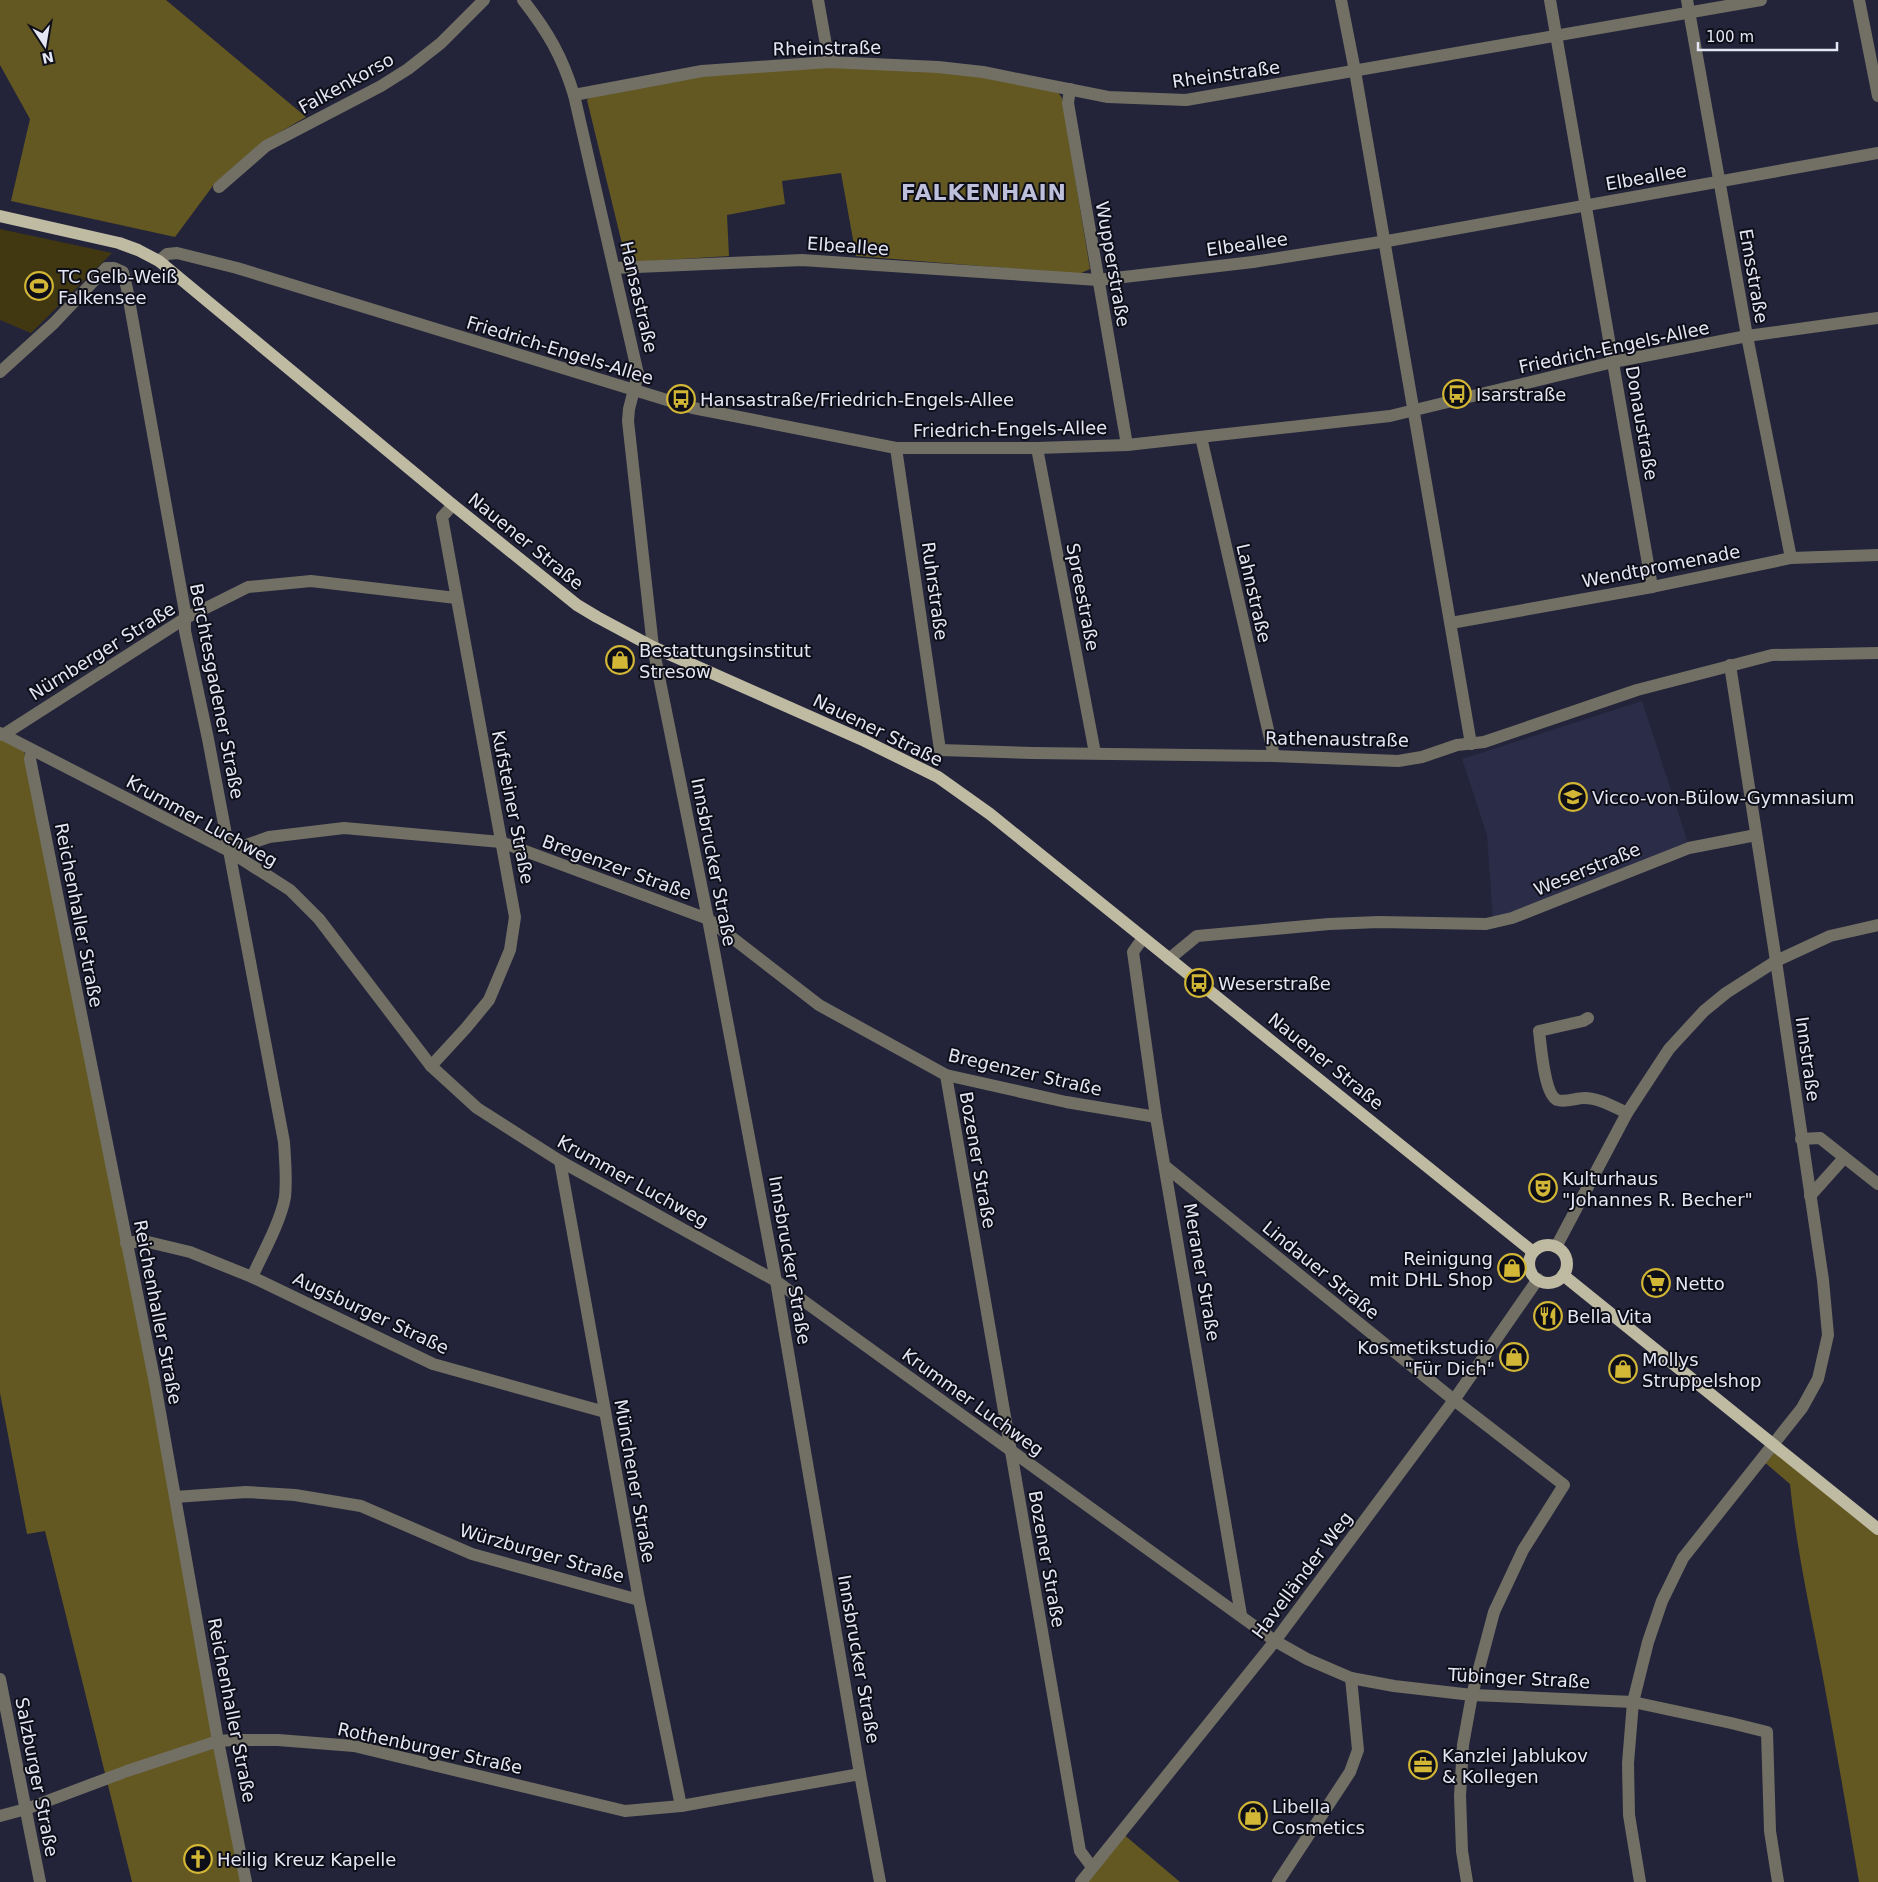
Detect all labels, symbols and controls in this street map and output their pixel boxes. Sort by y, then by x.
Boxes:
north arrow [20,20,70,70]
scale bar [1698,20,1837,52]
text: 100 m [1706,28,1754,46]
street label: Rheinstraße [772,37,882,59]
street label: Falkenkorso [295,48,397,118]
text: N [40,49,55,67]
street label: Rheinstraße [1171,56,1281,92]
street label: Elbeallee [1604,160,1688,194]
district label: FALKENHAIN [901,180,1067,205]
street label: Wupperstraße [1092,200,1134,328]
street label: Emsstraße [1735,227,1773,325]
street label: Elbeallee [1205,228,1289,260]
street label: Elbeallee [806,233,890,259]
street label: Hansastraße [616,239,662,355]
place label: TC Gelb-Weiß Falkensee [57,266,178,308]
sports icon: TC Gelb-Weiß Falkensee [24,271,54,301]
street label: Friedrich-Engels-Allee [464,312,656,388]
street label: Friedrich-Engels-Allee [1517,317,1711,377]
street label: Donaustraße [1622,364,1662,482]
bus stop icon: Isarstraße [1442,379,1472,409]
bus stop icon: Hansastraße/Friedrich-Engels-Allee [666,384,696,414]
place label: Isarstraße [1476,384,1566,405]
place label: Hansastraße/Friedrich-Engels-Allee [700,389,1014,410]
street label: Friedrich-Engels-Allee [913,417,1107,441]
street label: Nauener Straße [464,488,588,594]
street label: Ruhrstraße [918,540,952,642]
street label: Wendtpromenade [1580,540,1742,592]
street label: Spreestraße [1062,541,1104,653]
street label: Lahnstraße [1232,541,1276,645]
street label: Berchtesgadener Straße [186,581,248,801]
street label: Nürnberger Straße [25,598,179,704]
place label: Bestattungsinstitut Stresow [639,640,811,682]
shop icon: Bestattungsinstitut Stresow [605,645,635,675]
street label: Nauener Straße [810,689,946,771]
street label: Rathenaustraße [1265,727,1409,751]
street label: Kufsteiner Straße [488,728,538,886]
street label: Krummer Luchweg [123,771,281,871]
street label: Innsbrucker Straße [687,776,741,948]
school or university icon: Vicco-von-Bülow-Gymnasium [1558,782,1588,812]
place label: Vicco-von-Bülow-Gymnasium [1592,787,1855,808]
street label: Reichenhaller Straße [51,821,107,1009]
street label: Bregenzer Straße [539,830,695,904]
street label: Weserstraße [1531,838,1643,900]
bus stop icon: Weserstraße [1184,968,1214,998]
place label: Weserstraße [1218,973,1331,994]
street label: Nauener Straße [1264,1008,1388,1114]
street label: Innstraße [1792,1015,1824,1103]
street label: Bregenzer Straße [946,1044,1104,1100]
street label: Bozener Straße [956,1090,1000,1230]
street label: Krummer Luchweg [554,1131,712,1231]
place label: Kulturhaus "Johannes R. Becher" [1562,1168,1753,1210]
theatre icon: Kulturhaus "Johannes R. Becher" [1528,1173,1558,1203]
street label: Innsbrucker Straße [765,1174,815,1346]
street label: Meraner Straße [1180,1201,1224,1343]
street label: Lindauer Straße [1259,1217,1383,1323]
street label: Reichenhaller Straße [130,1218,186,1406]
place label: Reinigung mit DHL Shop [1369,1248,1493,1290]
shop icon: Reinigung mit DHL Shop [1497,1253,1527,1283]
street label: Augsburger Straße [290,1268,452,1358]
supermarket icon: Netto [1641,1268,1671,1298]
place label: Netto [1675,1273,1725,1294]
restaurant icon: Bella Vita [1533,1301,1563,1331]
place label: Bella Vita [1567,1306,1652,1327]
place label: Kosmetikstudio "Für Dich" [1357,1337,1495,1379]
shop icon: Kosmetikstudio "Für Dich" [1499,1342,1529,1372]
street label: Krummer Luchweg [898,1344,1048,1460]
place label: Mollys Struppelshop [1642,1349,1761,1391]
shop icon: Mollys Struppelshop [1608,1354,1638,1384]
street label: Münchener Straße [610,1398,660,1564]
street label: Bozener Straße [1025,1489,1069,1629]
street label: Havelländer Weg [1247,1507,1357,1643]
street label: Würzburger Straße [457,1519,627,1587]
street label: Innsbrucker Straße [834,1573,884,1745]
street label: Reichenhaller Straße [204,1616,260,1804]
street label: Tübinger Straße [1446,1664,1591,1692]
street label: Salzburger Straße [11,1696,63,1858]
street label: Rothenburger Straße [336,1718,524,1778]
place label: Kanzlei Jablukov & Kollegen [1442,1745,1588,1787]
office icon: Kanzlei Jablukov & Kollegen [1408,1750,1438,1780]
place label: Libella Cosmetics [1272,1796,1365,1838]
shop icon: Libella Cosmetics [1238,1801,1268,1831]
church icon: Heilig Kreuz Kapelle [183,1844,213,1874]
place label: Heilig Kreuz Kapelle [217,1849,396,1870]

